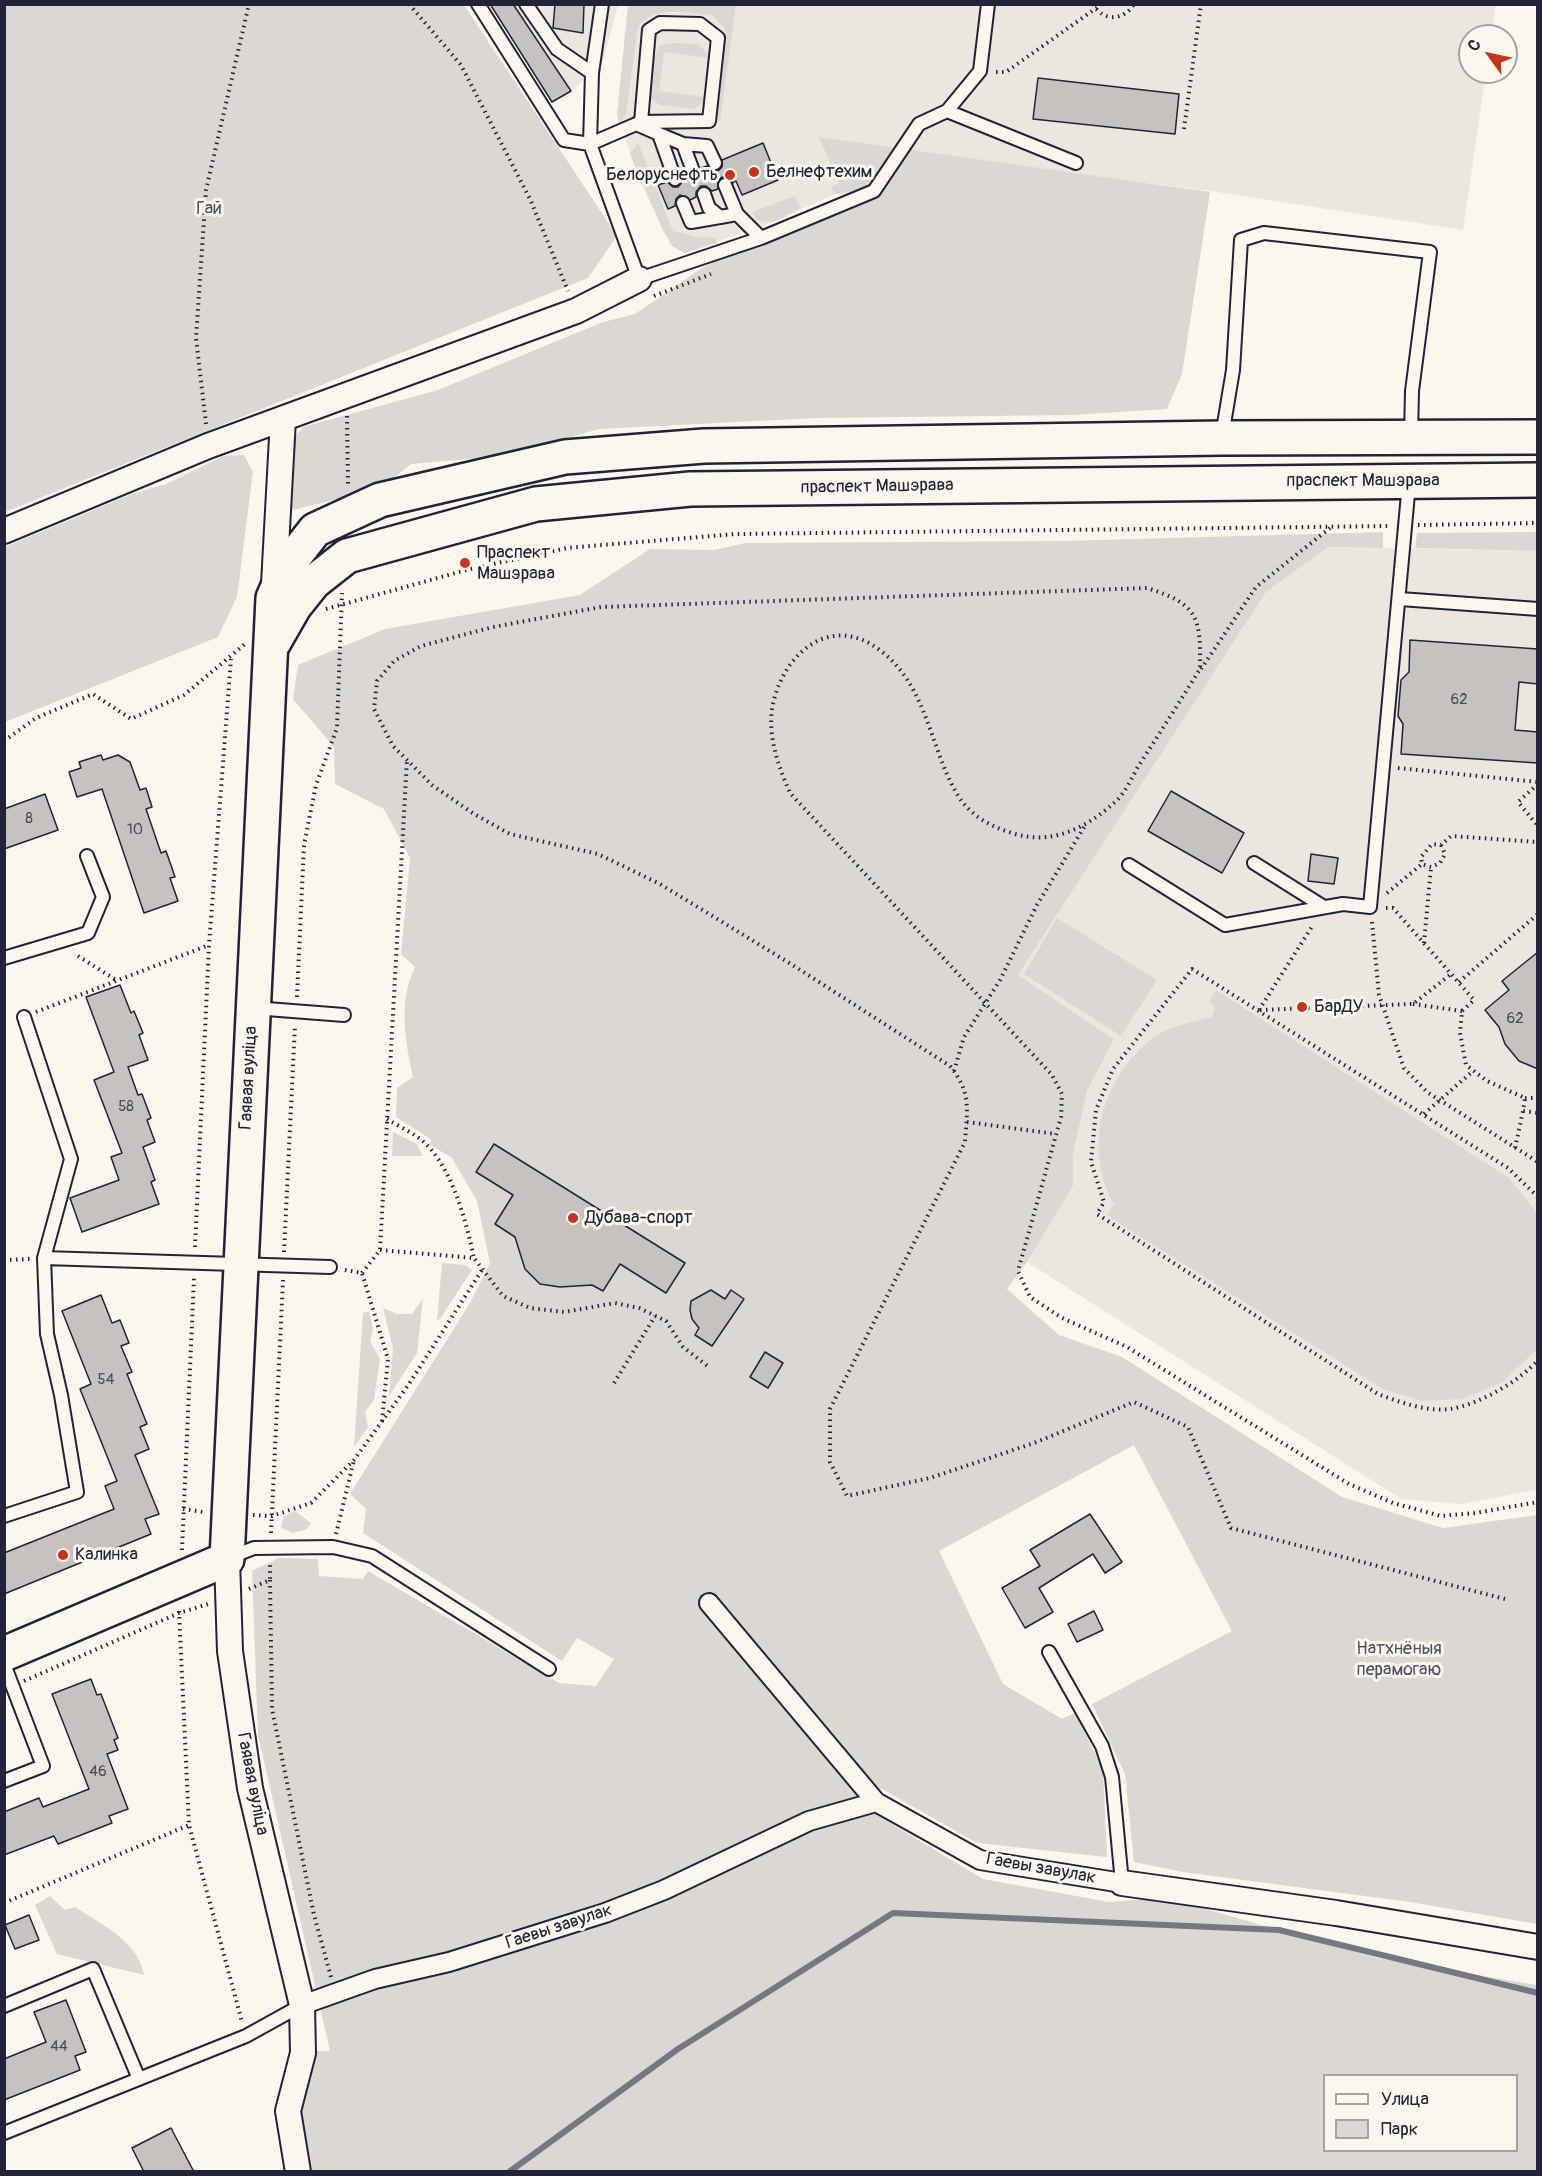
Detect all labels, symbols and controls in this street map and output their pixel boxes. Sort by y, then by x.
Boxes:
north arrow [1458,24,1518,84]
text: С [1464,36,1486,55]
place label: Белнефтехим [766,161,872,183]
place label: Белоруснефть [606,164,718,186]
marker: Белнефтехим [747,165,761,179]
marker: Белоруснефть [723,168,737,182]
park label: Гай [196,198,222,220]
street label: праспект Машэрава [1286,470,1440,492]
street label: праспект Машэрава [800,475,954,499]
place label: Праспект Машэрава [477,542,555,584]
marker: Праспект Машэрава [458,556,472,570]
house number: 62 [1450,691,1468,709]
house number: 8 [25,810,33,828]
house number: 10 [127,821,143,839]
place label: БарДУ [1314,996,1363,1018]
marker: БарДУ [1295,1000,1309,1014]
house number: 62 [1506,1010,1524,1028]
street label: Гаявая вуліца [235,1026,263,1130]
house number: 58 [118,1098,134,1116]
place label: Дубава-спорт [585,1207,693,1229]
marker: Дубава-спорт [566,1211,580,1225]
house number: 54 [98,1371,114,1389]
place label: Калинка [75,1544,138,1566]
marker: Калинка [56,1548,70,1562]
park label: Натхнёныя перамогаю [1356,1638,1442,1680]
street label: Гаявая вуліца [231,1731,273,1837]
house number: 46 [89,1763,107,1781]
street label: Гаевы завулак [985,1849,1097,1889]
street label: Гаевы завулак [503,1900,615,1954]
house number: 44 [50,2038,68,2056]
legend [1323,2074,1518,2152]
text: Улица [1381,2088,1429,2111]
text: Парк [1381,2118,1418,2141]

